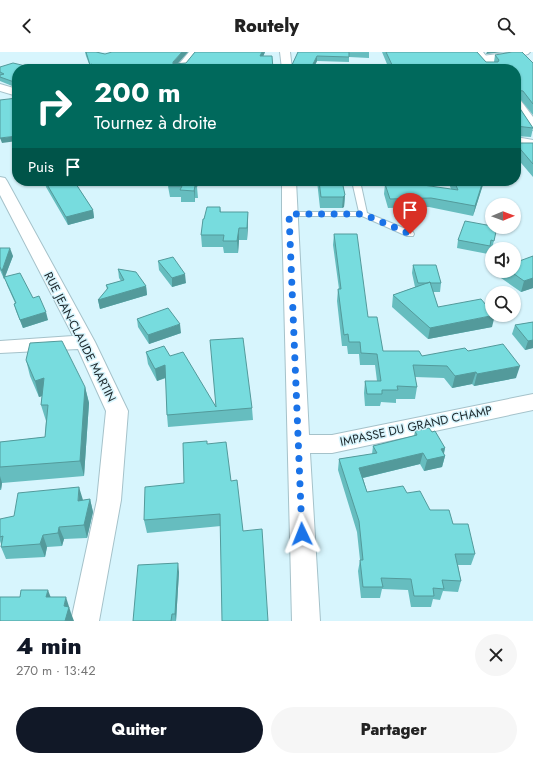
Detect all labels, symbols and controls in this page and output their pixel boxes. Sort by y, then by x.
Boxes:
text: Routely [234,13,299,39]
icon: back [16,15,38,37]
icon: search [495,15,517,37]
text: 200 m [94,72,181,113]
icon: right [28,80,80,132]
text: Tournez à droite [94,110,217,136]
text: Puis [28,156,54,178]
icon: arrive [62,156,84,178]
pin [393,193,427,234]
north arrow [485,198,521,234]
map controls [485,198,521,322]
icon: arrive [399,199,421,221]
button: sound [485,242,521,278]
street label: RUE JEAN-CLAUDE MARTIN [39,269,121,405]
button: search [485,286,521,322]
street label: IMPASSE DU GRAND CHAMP [338,401,494,451]
position arrow [281,513,323,555]
text: 4 min [16,628,82,663]
button: close [475,634,517,676]
text: 270 m · 13:42 [16,661,96,680]
button: Quitter [16,707,263,753]
button: Partager [271,707,517,753]

